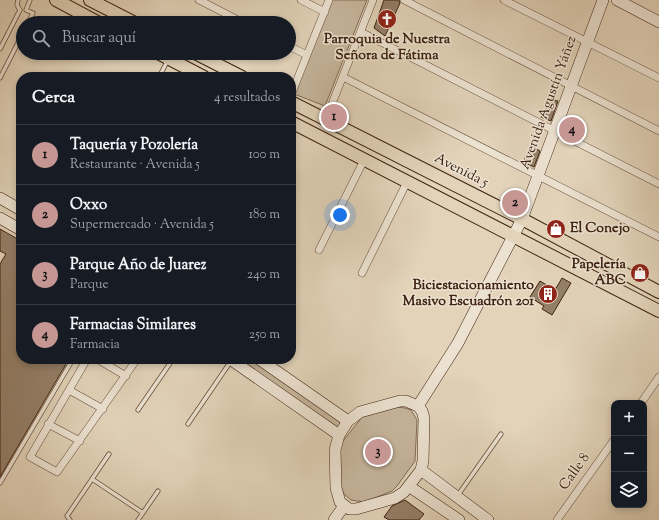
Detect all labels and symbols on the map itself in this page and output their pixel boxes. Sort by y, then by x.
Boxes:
church icon: Parroquia de Nuestra Señora de Fátima [376,8,398,30]
place label: Parroquia de Nuestra Señora de Fátima [324,30,451,66]
street label: Avenida Agustín Yáñez [516,34,582,172]
pin: 1 [321,102,347,132]
pin: 4 [559,115,585,145]
street label: Avenida 5 [430,149,492,193]
pin: 2 [502,188,528,218]
your location [330,205,350,225]
shop icon: El Conejo [545,218,567,240]
place label: El Conejo [570,219,630,239]
place label: Papelería ABC [572,255,627,291]
shop icon: Papelería ABC [629,262,651,284]
place label: Biciestacionamiento Masivo Escuadrón 201 [403,276,534,312]
building icon: Biciestacionamiento Masivo Escuadrón 201 [537,283,559,305]
pin: 3 [365,437,391,467]
street label: Calle 8 [555,449,595,495]

